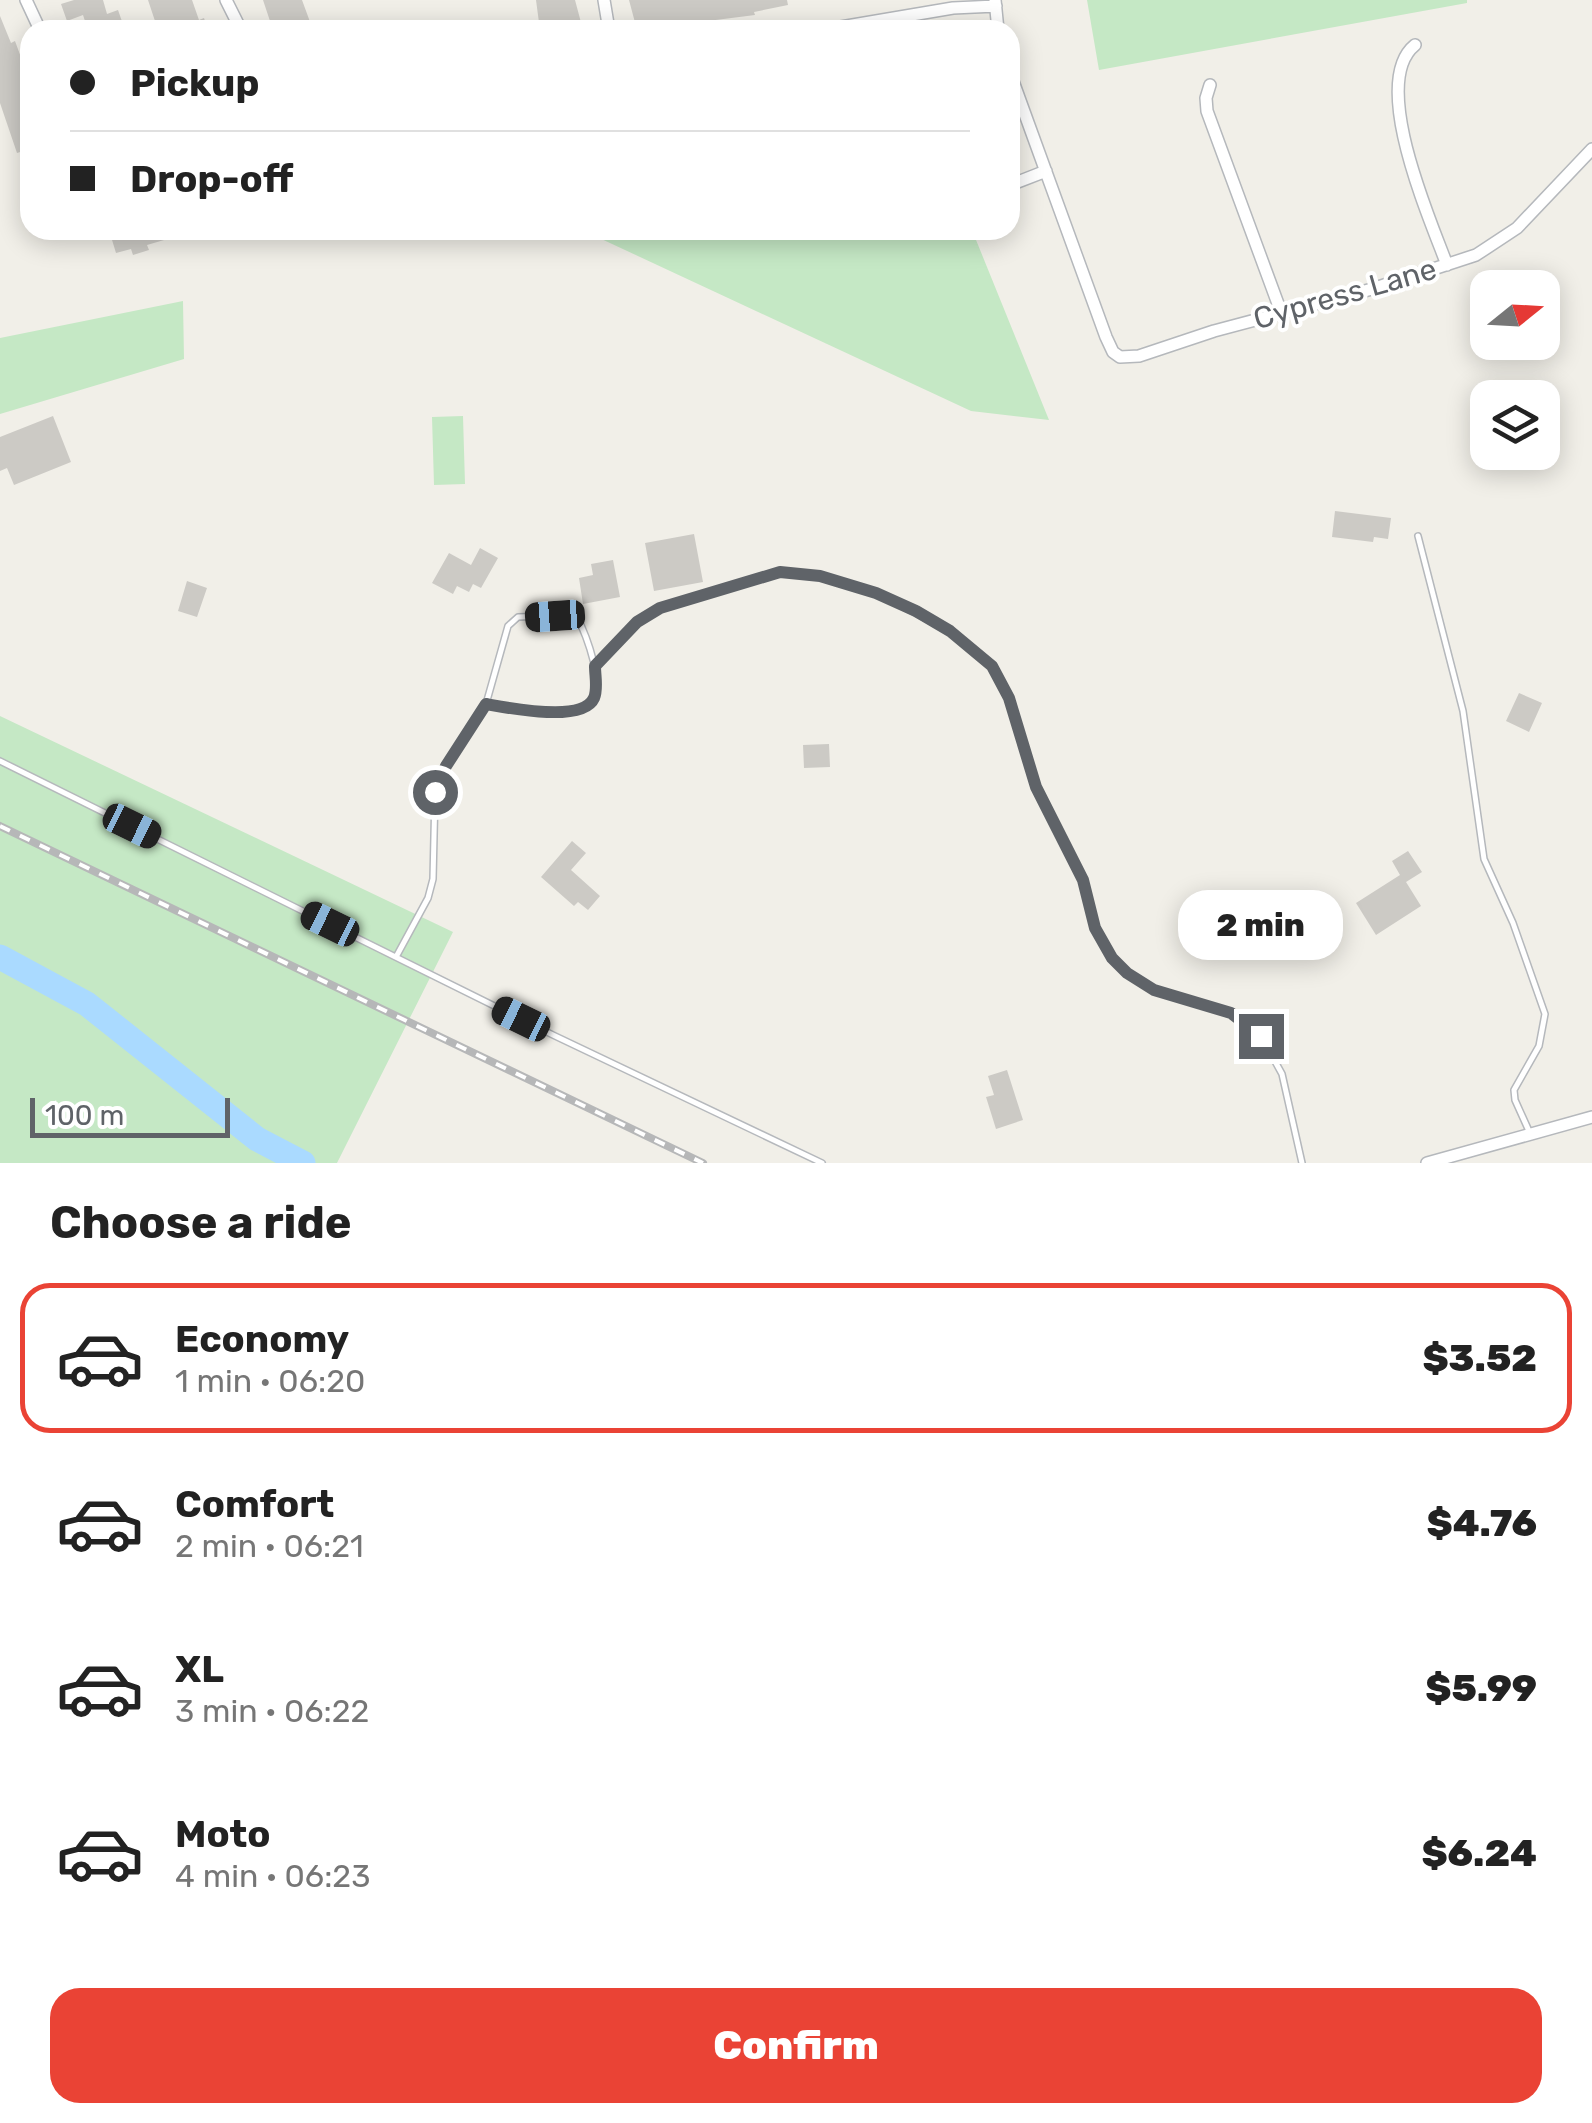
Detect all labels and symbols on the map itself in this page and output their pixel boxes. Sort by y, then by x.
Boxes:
street label: Cypress Lane [1249,251,1441,337]
north arrow [1470,270,1560,360]
car [524,599,586,633]
route start [413,770,458,815]
car [98,799,166,853]
callout: 2 min [1178,891,1344,961]
car [296,897,364,951]
car [487,992,555,1046]
route end [1239,1014,1284,1059]
scale bar [30,1093,230,1138]

